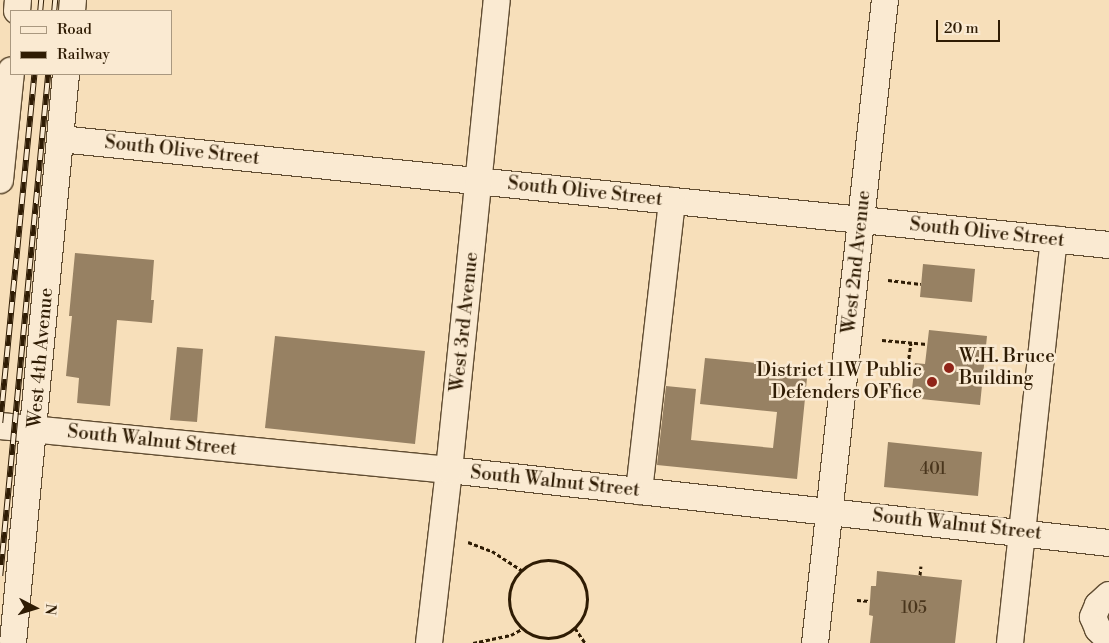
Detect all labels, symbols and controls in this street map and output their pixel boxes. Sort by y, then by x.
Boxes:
legend [10,10,172,75]
scale bar [939,10,1003,42]
text: 20 m [944,19,979,38]
text: Road [57,20,92,39]
text: Railway [57,45,110,64]
street label: South Olive Street [103,132,261,170]
street label: South Olive Street [506,173,664,211]
street label: West 2nd Avenue [838,189,876,335]
street label: South Olive Street [908,214,1066,252]
street label: West 3rd Avenue [446,251,484,393]
street label: West 4th Avenue [24,287,58,429]
place label: W.H. Bruce Building [959,346,1055,390]
place label: District 11W Public Defenders OFfice [756,360,922,404]
marker: W.H. Bruce Building [943,362,955,374]
marker: District 11W Public Defenders OFfice [926,376,938,388]
street label: South Walnut Street [66,421,238,461]
house number: 401 [920,459,946,479]
street label: South Walnut Street [469,462,641,502]
street label: South Walnut Street [871,505,1043,545]
north arrow [10,583,60,633]
house number: 105 [901,598,927,618]
text: N [40,603,59,616]

